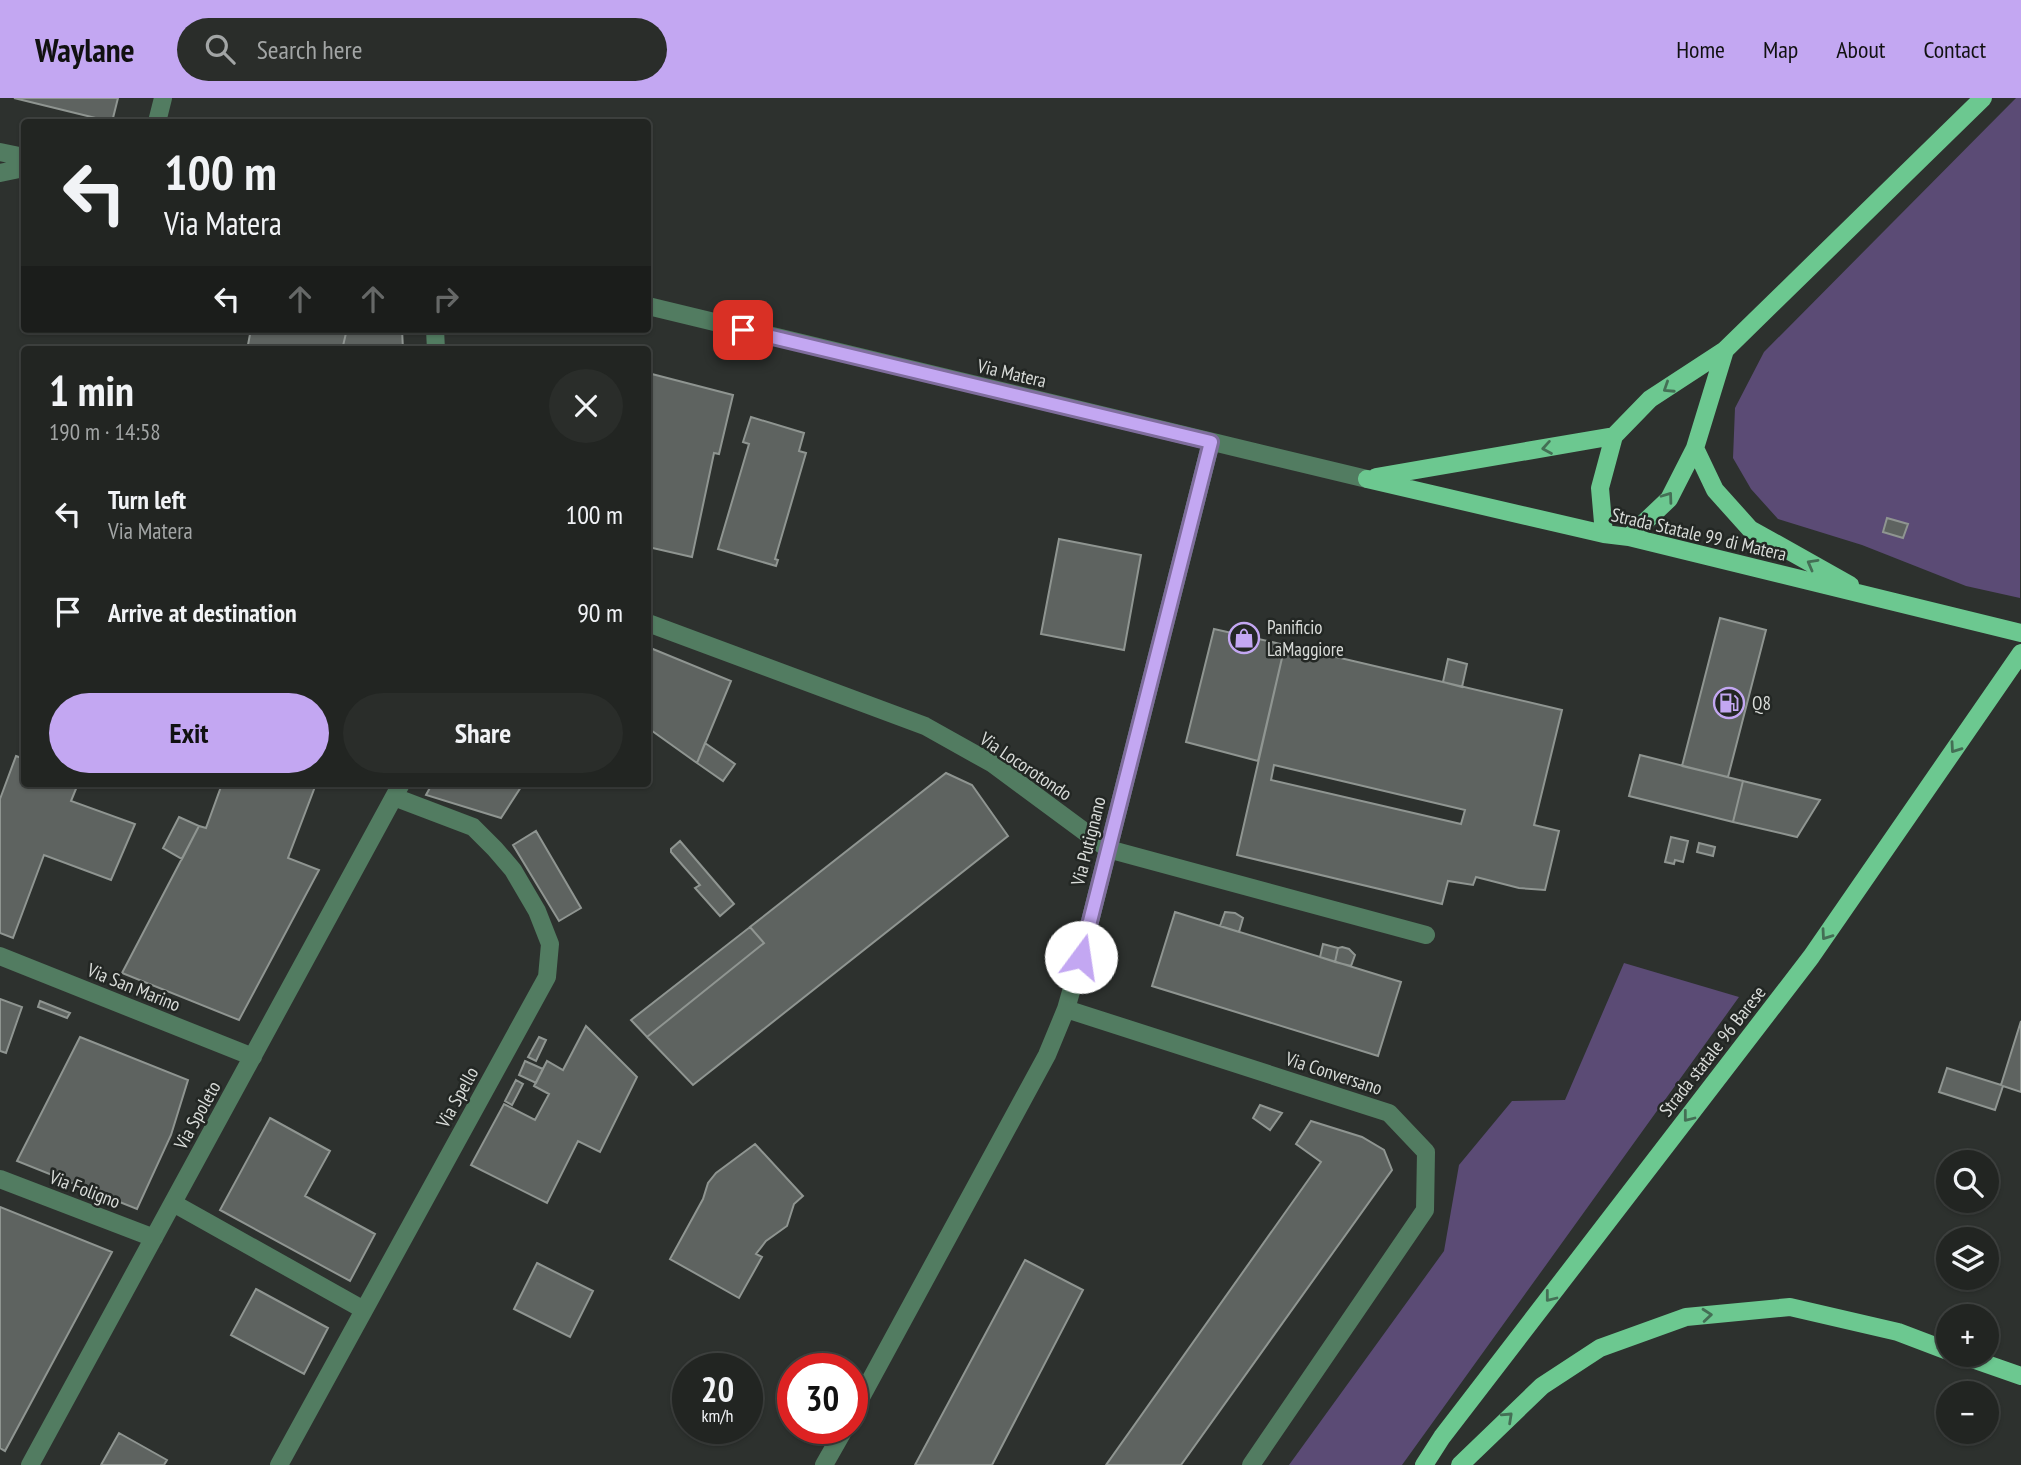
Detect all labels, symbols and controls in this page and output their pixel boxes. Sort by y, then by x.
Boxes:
search box [177,18,667,81]
text: Waylane [35,28,135,71]
icon: search [201,30,239,68]
text: Search here [257,33,362,66]
text: Home [1676,34,1725,65]
text: Map [1763,34,1798,65]
text: About [1836,34,1885,65]
text: Contact [1923,34,1986,65]
text: 100 m [164,140,277,204]
icon: left [49,147,140,238]
text: Via Matera [164,202,282,244]
icon: left [208,280,246,318]
icon: ahead [281,280,319,318]
icon: ahead [354,280,392,318]
icon: right [427,280,465,318]
pin [713,300,773,360]
icon: arrive [724,311,762,349]
street label: Via Matera [974,353,1049,393]
text: 1 min [49,363,134,418]
button: close [549,369,623,443]
one-way arrow [1662,380,1675,393]
text: 190 m · 14:58 [49,417,161,446]
one-way arrow [1541,440,1553,455]
text: Turn left [108,483,186,516]
one-way arrow [1660,492,1672,505]
icon: left [49,495,87,533]
text: 100 m [565,498,623,531]
street label: Strada Statale 99 di Matera [1609,502,1789,566]
text: Via Matera [108,516,193,545]
one-way arrow [1806,559,1819,572]
icon: arrive [49,593,87,631]
text: Arrive at destination [108,596,297,629]
text: 90 m [577,596,623,629]
place label: Panificio LaMaggiore [1267,615,1344,661]
shop icon: Panificio LaMaggiore [1227,621,1261,655]
fuel station icon: Q8 [1712,686,1746,720]
place label: Q8 [1752,691,1771,715]
button: Exit [49,693,329,773]
button: Share [343,693,623,773]
street label: Via Locorotondo [975,726,1077,806]
one-way arrow [1951,740,1963,753]
street label: Via Putignano [1065,794,1111,889]
position arrow [1044,920,1118,994]
one-way arrow [1821,928,1834,941]
street label: Via San Marino [83,957,184,1017]
street label: Strada statale 96 Barese [1653,981,1771,1121]
street label: Via Conversano [1282,1046,1385,1100]
street label: Via Spello [430,1062,483,1132]
street label: Via Spoleto [168,1077,226,1154]
one-way arrow [1684,1109,1697,1121]
map controls [1936,1150,1999,1444]
button: search [1936,1150,1999,1213]
street label: Via Foligno [45,1164,124,1213]
button: layers [1936,1227,1999,1290]
one-way arrow [1545,1289,1558,1302]
button: + [1936,1304,1999,1367]
one-way arrow [1702,1308,1713,1323]
speed limit sign: 30 [777,1353,868,1444]
text: 20 [701,1366,734,1412]
button: − [1936,1381,1999,1444]
text: km/h [702,1404,733,1427]
one-way arrow [1500,1412,1513,1425]

